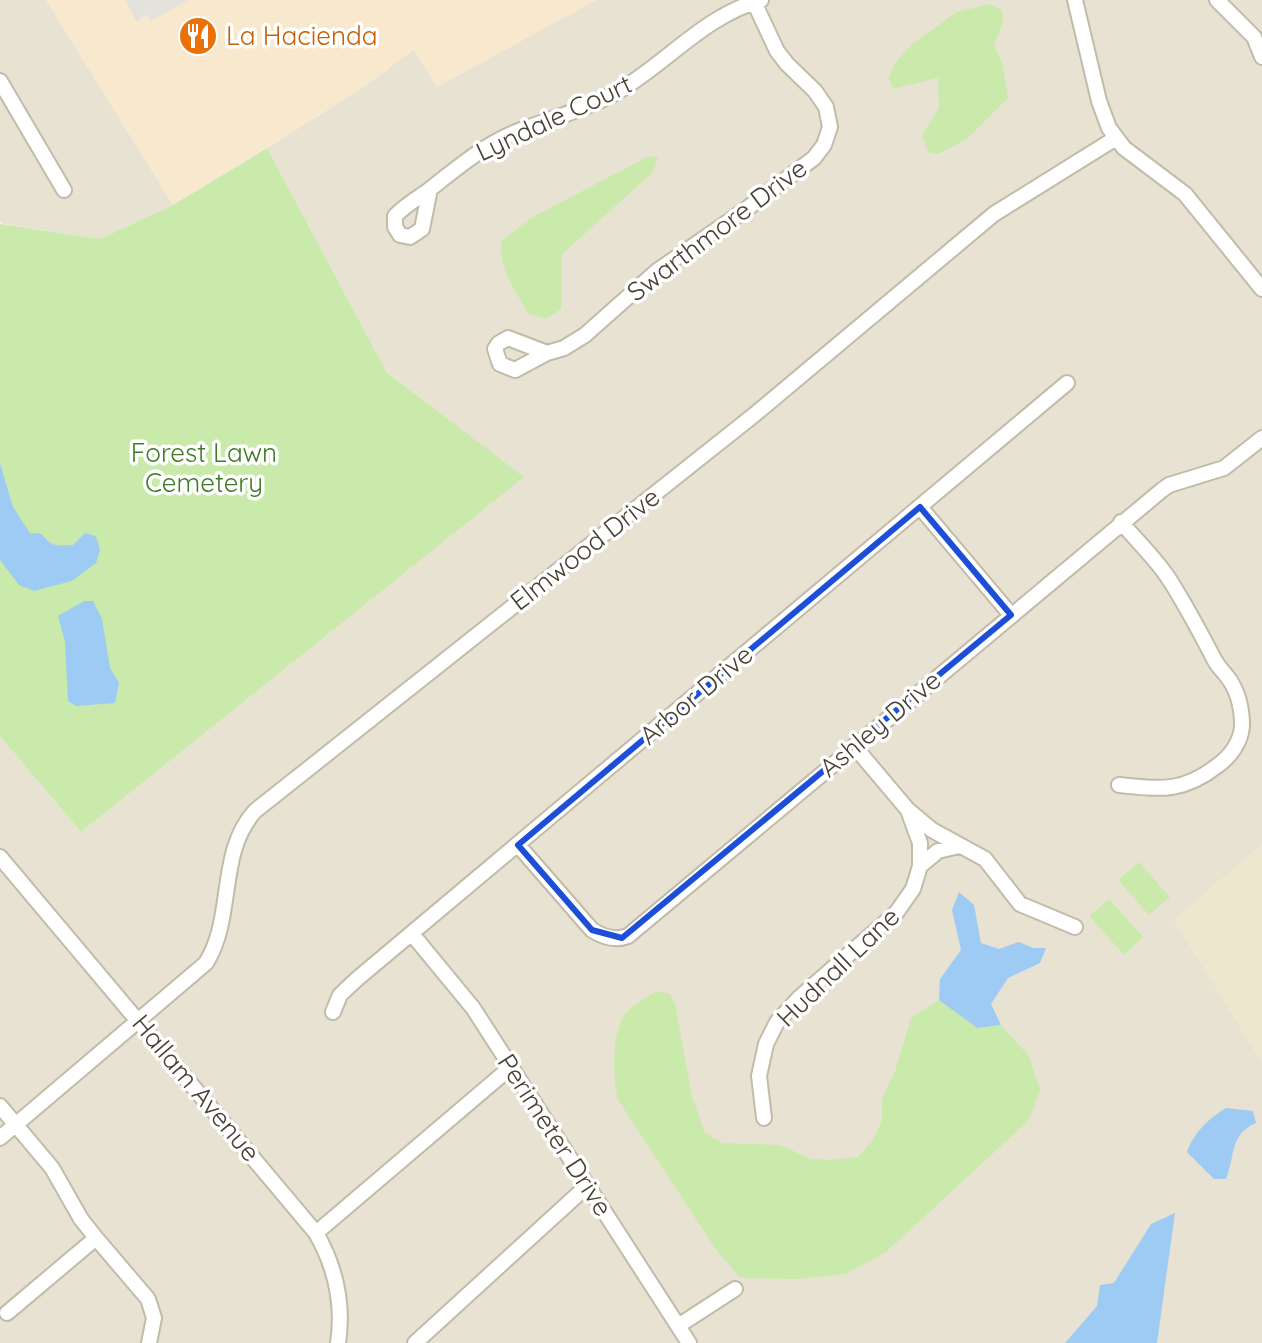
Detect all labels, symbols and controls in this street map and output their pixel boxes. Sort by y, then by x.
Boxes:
restaurant icon: La Hacienda [177,15,219,57]
place label: La Hacienda [226,19,377,52]
street label: Lyndale Court [471,67,637,168]
street label: Swarthmore Drive [620,151,813,308]
park label: Forest Lawn Cemetery [131,436,277,499]
street label: Elmwood Drive [503,480,666,617]
street label: Arbor Drive [632,638,759,752]
street label: Ashley Drive [812,663,947,784]
street label: Hudnall Lane [769,900,906,1034]
street label: Hallam Avenue [125,1007,267,1168]
street label: Perimeter Drive [491,1047,620,1222]

